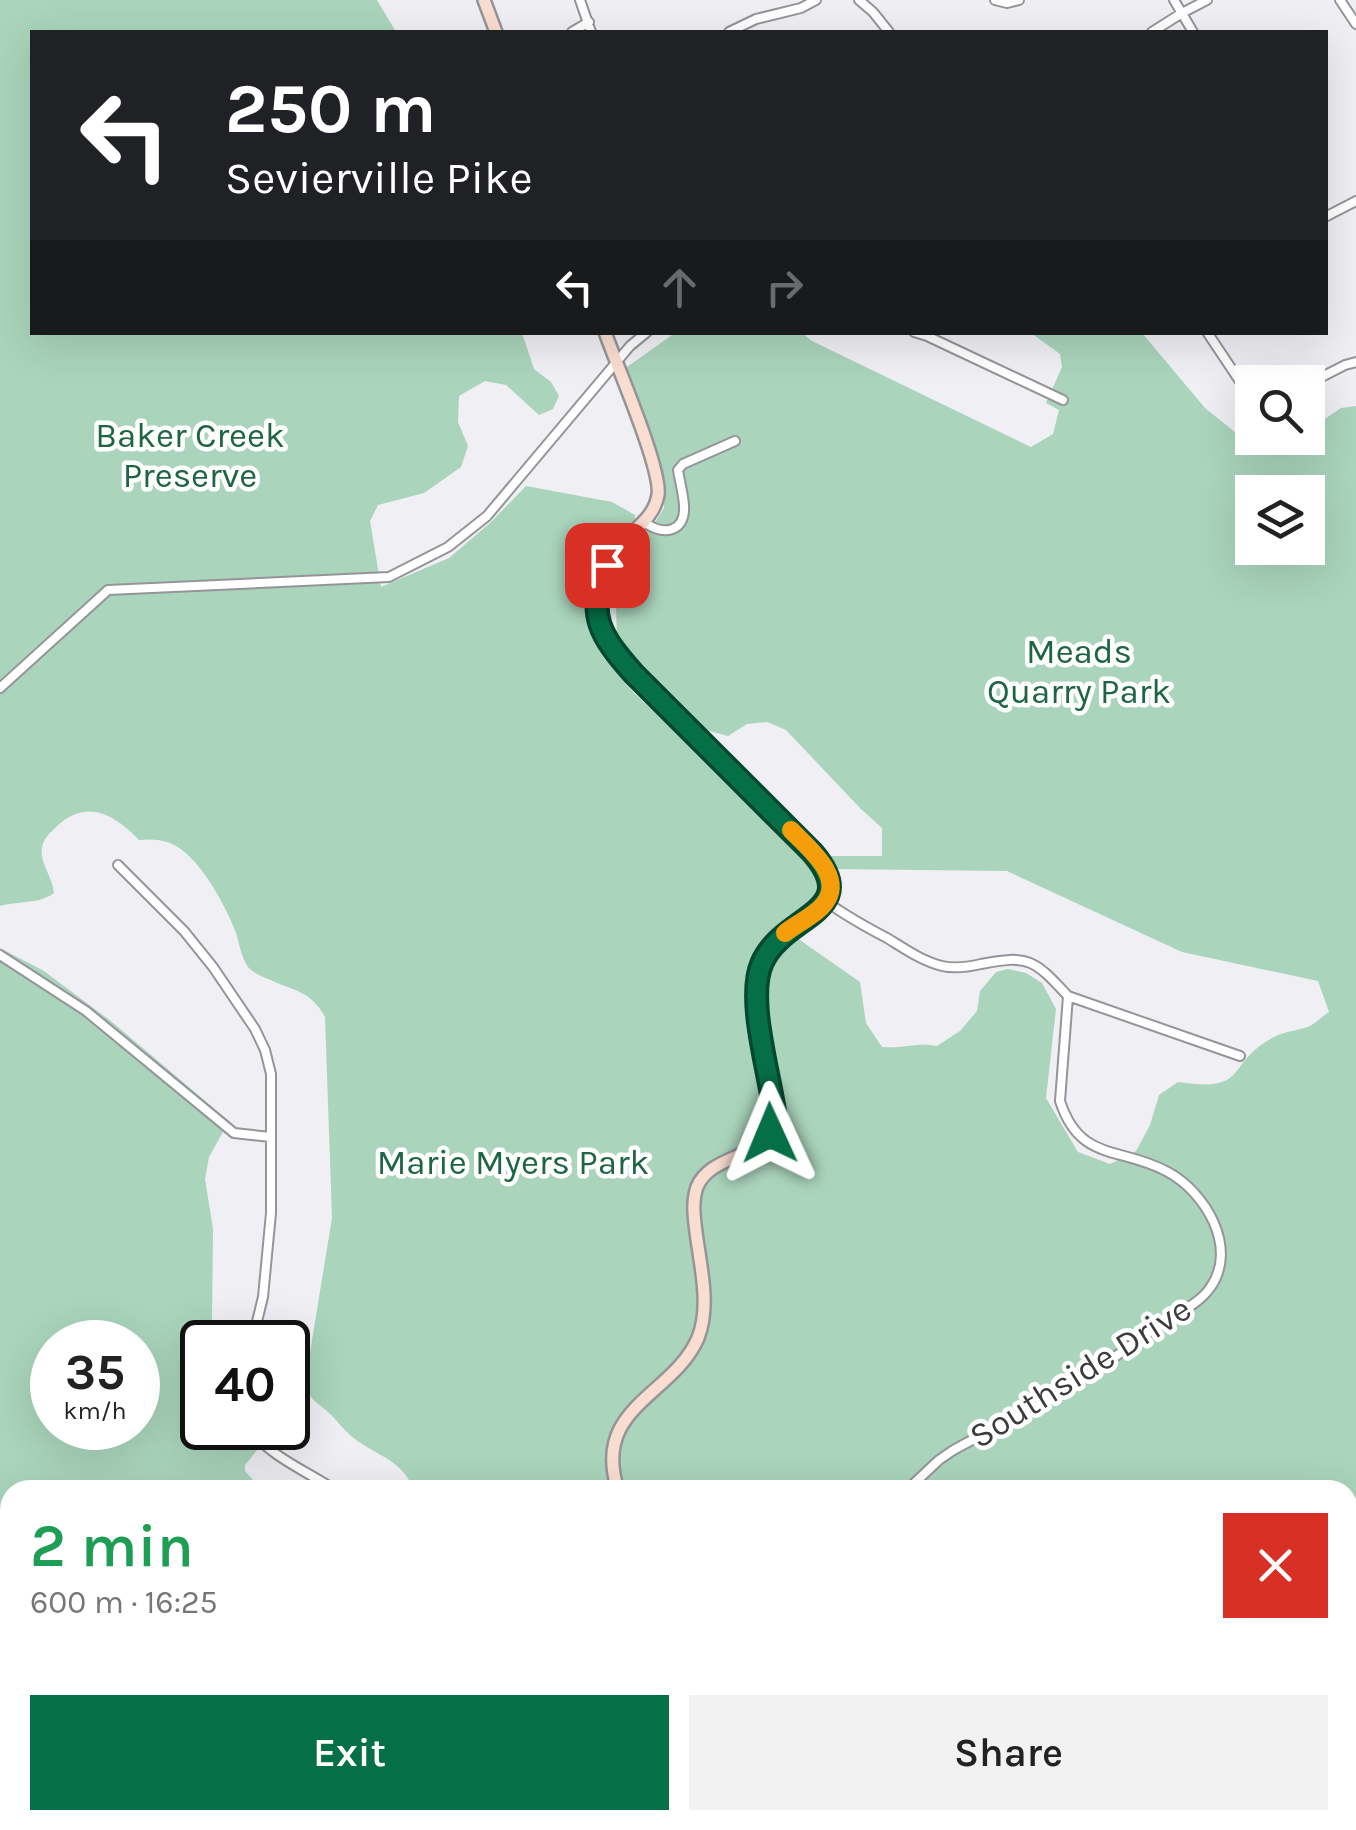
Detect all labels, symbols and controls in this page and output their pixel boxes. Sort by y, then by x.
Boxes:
text: 250 m [225,68,437,150]
icon: left [60,70,190,200]
text: Sevierville Pike [225,152,533,204]
icon: left [547,260,602,315]
icon: ahead [652,260,707,315]
icon: right [757,260,812,315]
map controls [1235,365,1325,565]
button: search [1235,365,1325,455]
park label: Baker Creek Preserve [95,415,285,496]
button: layers [1235,475,1325,565]
pin [565,523,650,608]
icon: arrive [580,538,635,593]
park label: Meads Quarry Park [987,631,1171,712]
position arrow [718,1081,822,1185]
park label: Marie Myers Park [377,1142,649,1183]
street label: Southside Drive [962,1288,1199,1457]
speed limit sign: 40 [180,1320,310,1450]
text: 35 [65,1343,125,1402]
text: km/h [63,1396,127,1425]
text: 2 min [30,1511,194,1581]
button: close [1223,1513,1328,1618]
text: 600 m · 16:25 [30,1584,218,1621]
button: Exit [30,1695,669,1810]
button: Share [689,1695,1328,1810]

